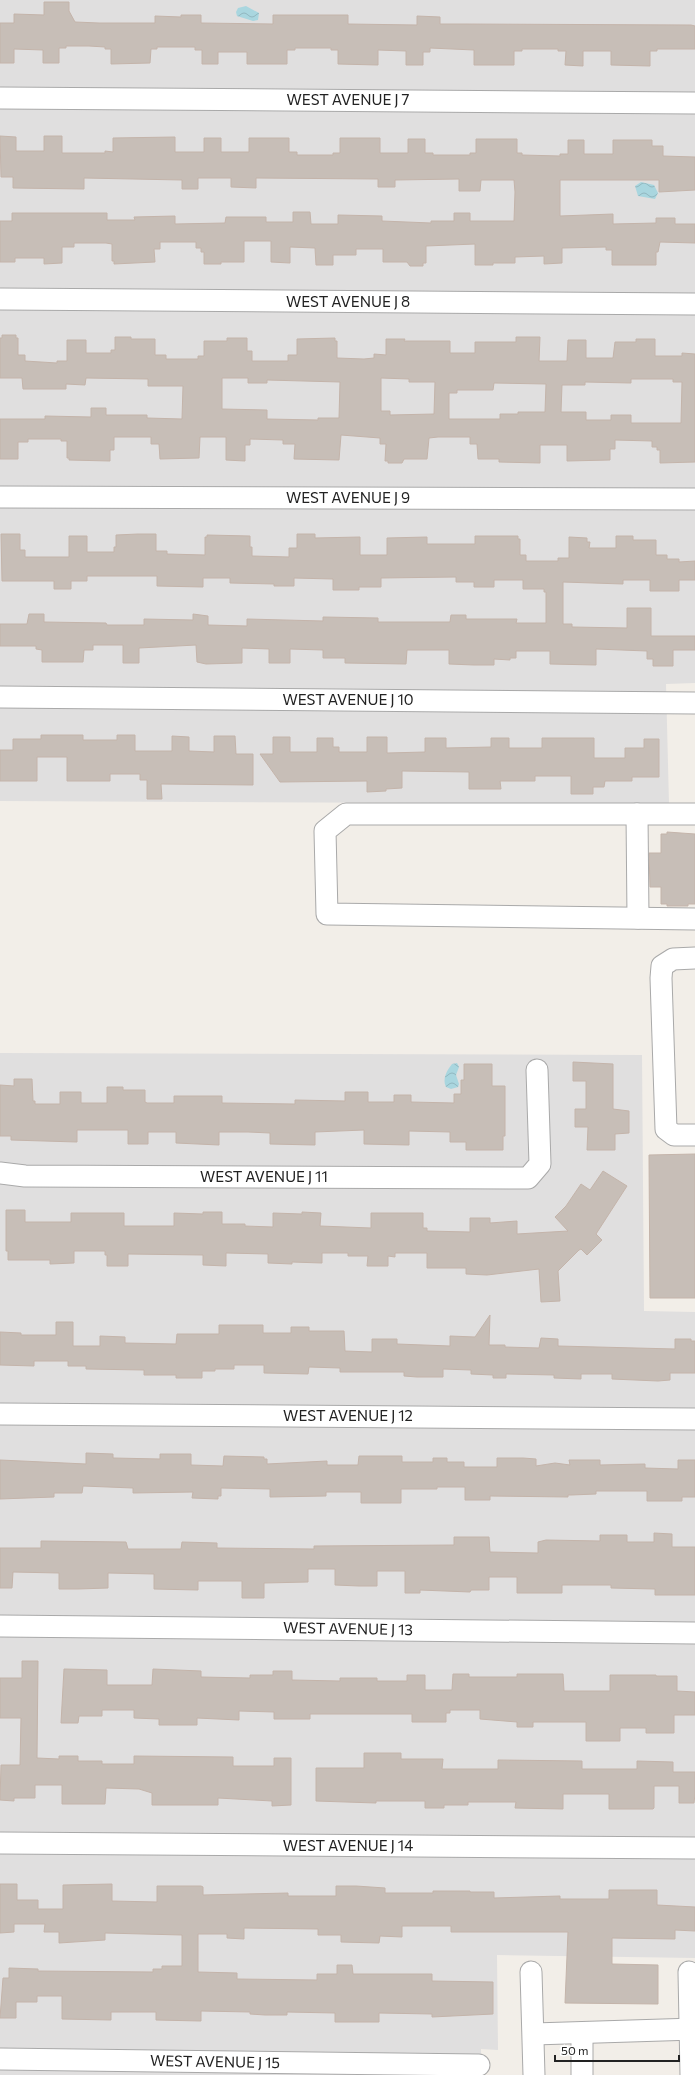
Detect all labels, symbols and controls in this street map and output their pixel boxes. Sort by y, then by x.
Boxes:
street label: WEST AVENUE J 7 [287,90,410,108]
street label: WEST AVENUE J 8 [286,292,410,310]
street label: WEST AVENUE J 9 [286,488,410,506]
street label: WEST AVENUE J 10 [282,690,414,708]
street label: WEST AVENUE J 11 [200,1167,328,1185]
street label: WEST AVENUE J 12 [283,1406,413,1424]
street label: WEST AVENUE J 13 [283,1618,413,1638]
street label: WEST AVENUE J 14 [283,1836,413,1854]
scale bar [555,2037,679,2063]
text: 50 m [561,2043,589,2057]
street label: WEST AVENUE J 15 [150,2051,280,2071]

